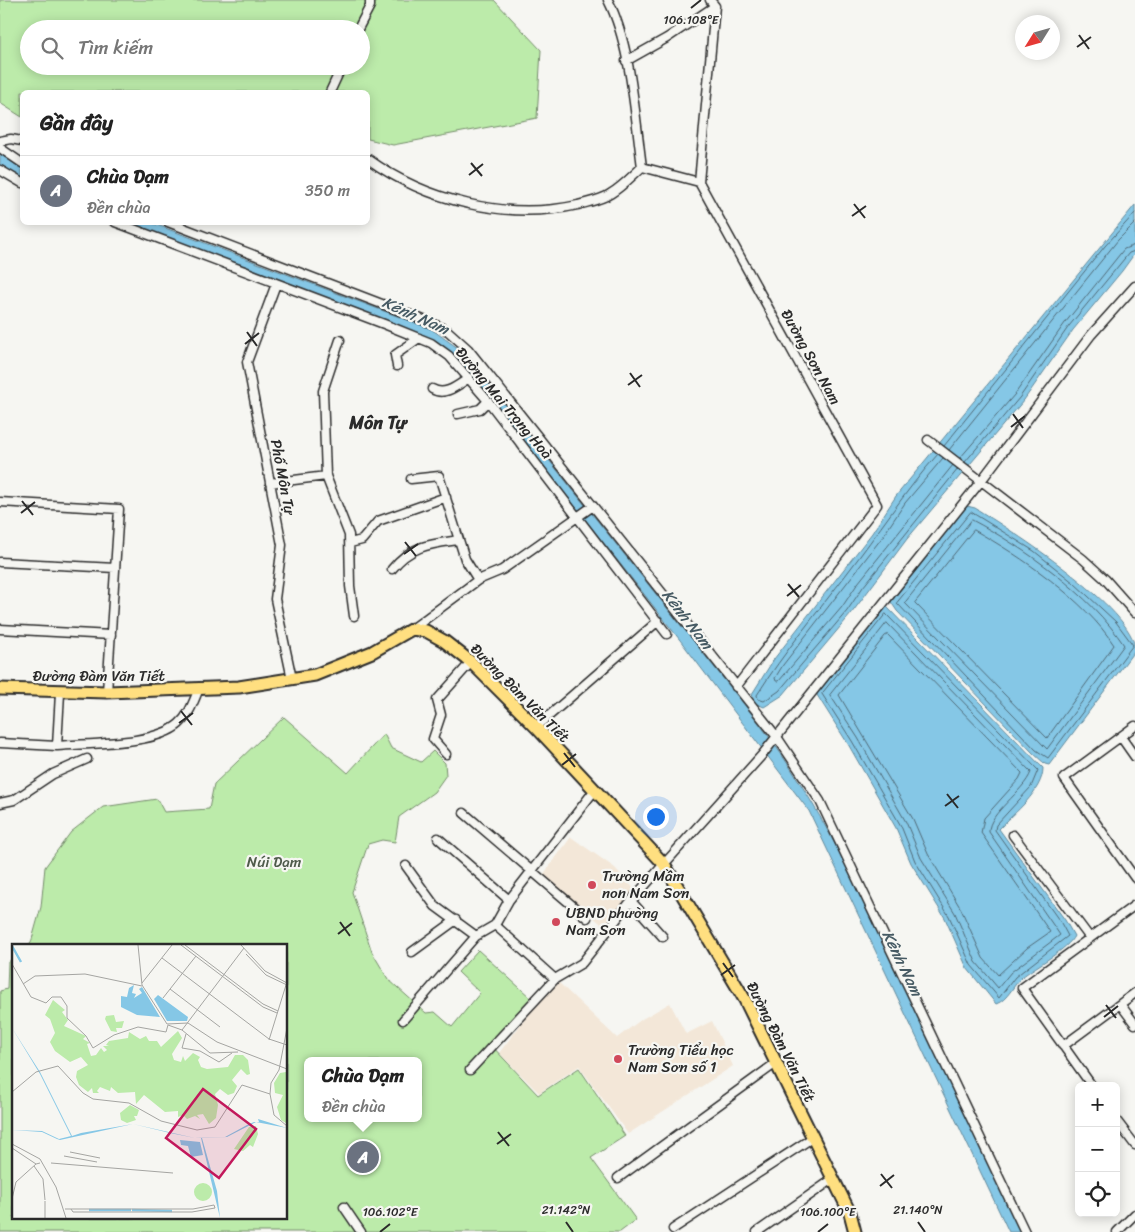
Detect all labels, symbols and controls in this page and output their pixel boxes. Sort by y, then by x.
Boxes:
text: 106.108°E [664,9,720,31]
north arrow [1015,15,1060,60]
search box [20,20,370,75]
text: Tìm kiếm [78,31,153,64]
icon: search [38,34,66,62]
text: Gần đây [40,104,113,142]
text: Chùa Dạm [87,160,169,193]
text: A [51,176,61,205]
text: 350 m [305,176,350,205]
text: Đền chùa [87,193,151,222]
water label: Kênh Nam [378,288,456,344]
street label: Đường Sơn Nam [774,304,848,410]
street label: Đường Mai Trọng Hoà [449,341,559,465]
district label: Môn Tự [348,407,408,439]
street label: Phố Môn Tự [263,437,303,519]
water label: Kênh Nam [654,583,722,657]
street label: Đường Đàm Văn Tiết [464,637,576,749]
street label: Đường Đàm Văn Tiết [33,663,166,689]
your location [643,804,669,830]
park label: Núi Dạm [247,849,302,875]
place label: Trường Mầm non Nam Sơn [602,863,689,906]
marker: Trường Mầm non Nam Sơn [586,879,598,891]
place label: UBND phường Nam Sơn [566,900,659,943]
marker: UBND phường Nam Sơn [550,916,562,928]
water label: Kênh Nam [874,925,932,1003]
inset map [12,944,288,1220]
street label: Đường Đàm Văn Tiết [739,977,823,1107]
place label: Trường Tiểu học Nam Sơn số 1 [628,1037,734,1080]
marker: Trường Tiểu học Nam Sơn số 1 [612,1053,624,1065]
popup [304,1057,422,1122]
text: Chùa Dạm [322,1059,404,1092]
map controls [1075,1082,1120,1217]
button: + [1075,1082,1120,1127]
text: Đền chùa [322,1092,386,1121]
button: − [1075,1127,1120,1172]
pin: A [347,1138,379,1176]
button: locate [1075,1172,1120,1217]
text: 21.142°N [542,1199,591,1221]
text: 21.140°N [893,1199,943,1221]
text: 106.102°E [363,1201,419,1223]
text: 106.100°E [800,1201,857,1223]

